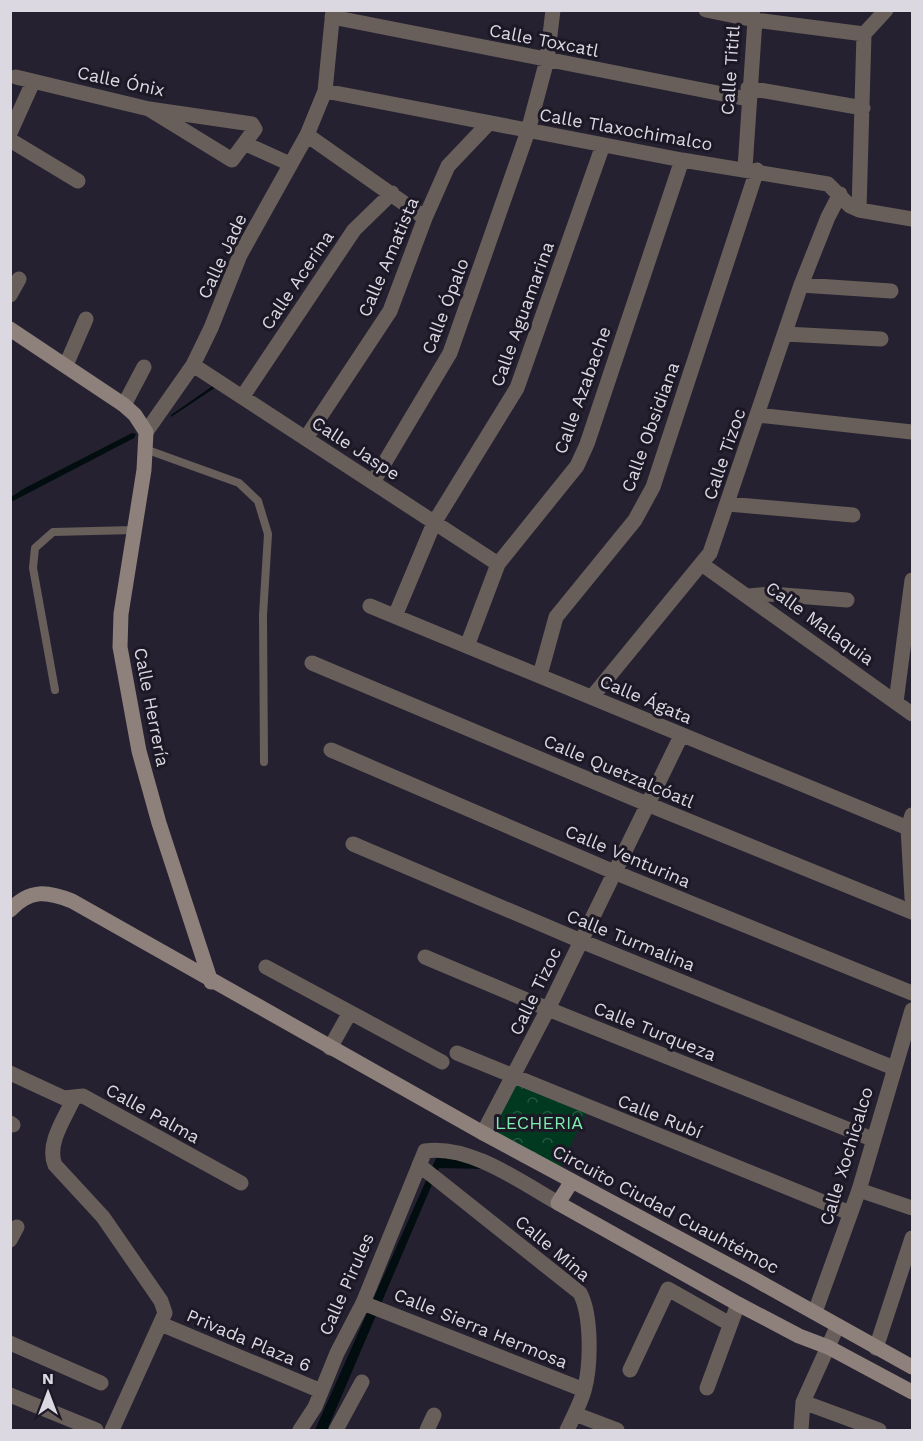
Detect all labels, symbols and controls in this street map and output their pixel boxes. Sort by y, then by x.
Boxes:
street label: Calle Toxcatl [487,19,601,61]
street label: Calle Tititl [716,24,744,116]
street label: Calle Ónix [75,61,167,101]
street label: Calle Tlaxochimalco [538,103,714,155]
street label: Calle Amatista [353,194,423,320]
street label: Calle Jade [193,210,251,302]
street label: Calle Acerina [256,226,338,334]
street label: Calle Aguamarina [486,239,558,389]
street label: Calle Ópalo [417,255,473,357]
street label: Calle Azabache [549,323,615,457]
street label: Calle Obsidiana [617,359,683,495]
street label: Calle Tizoc [699,406,749,502]
street label: Calle Jaspe [308,412,404,484]
street label: Calle Malaquia [762,577,878,669]
street label: Calle Herrería [130,646,174,768]
street label: Calle Ágata [597,670,695,728]
street label: Calle Quetzalcóatl [541,730,698,812]
street label: Calle Venturina [562,820,694,892]
street label: Calle Turmalina [564,905,698,975]
street label: Calle Tizoc [505,944,565,1038]
street label: Calle Turqueza [591,997,719,1065]
street label: Calle Palma [102,1079,204,1147]
street label: Calle Xochicalco [815,1084,877,1228]
street label: Calle Rubí [615,1090,705,1142]
park label: LECHERIA [495,1112,583,1133]
street label: Circuito Ciudad Cuauhtémoc [549,1140,783,1278]
street label: Calle Mina [511,1211,595,1285]
street label: Calle Pirules [314,1230,378,1338]
street label: Calle Sierra Hermosa [391,1284,571,1372]
street label: Privada Plaza 6 [184,1304,314,1376]
north arrow [18,1363,78,1423]
text: N [42,1369,54,1388]

